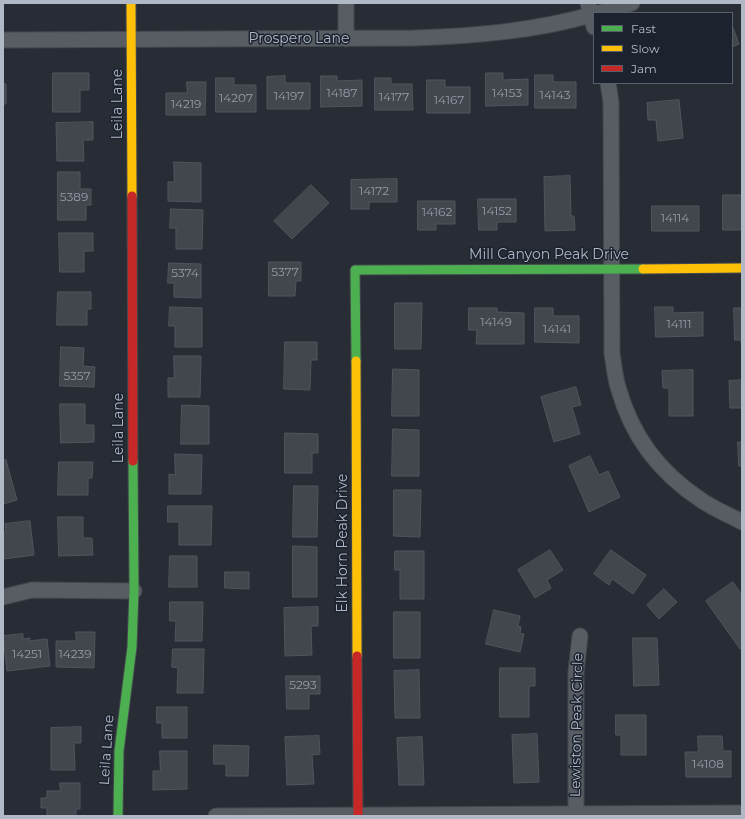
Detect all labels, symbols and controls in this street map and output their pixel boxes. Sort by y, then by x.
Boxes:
legend [593,12,733,84]
text: Fast [631,21,656,36]
street label: Prospero Lane [248,31,350,47]
text: Slow [631,41,660,56]
text: Jam [631,61,657,76]
street label: Leila Lane [110,69,126,139]
house number: 14187 [326,86,358,100]
house number: 14153 [492,86,522,100]
house number: 14143 [540,88,570,102]
house number: 14197 [274,89,304,103]
house number: 14177 [379,90,409,104]
house number: 14207 [219,91,253,105]
house number: 14167 [434,93,464,107]
house number: 14219 [171,97,201,111]
house number: 14172 [359,184,389,198]
house number: 5389 [60,190,88,204]
house number: 14152 [482,204,512,218]
house number: 14162 [422,205,452,219]
house number: 14114 [661,211,689,225]
street label: Mill Canyon Peak Drive [469,247,629,263]
house number: 5377 [271,265,299,279]
house number: 5374 [171,266,199,280]
house number: 14149 [480,315,512,329]
house number: 14111 [667,317,691,331]
house number: 14141 [543,322,571,336]
house number: 5357 [63,369,91,383]
street label: Leila Lane [111,393,127,463]
street label: Elk Horn Peak Drive [335,473,351,613]
house number: 14251 [12,647,42,661]
house number: 14239 [58,647,92,661]
street label: Lewiston Peak Circle [567,653,587,797]
house number: 5293 [289,678,317,692]
street label: Leila Lane [96,714,118,786]
house number: 14108 [692,757,724,771]

